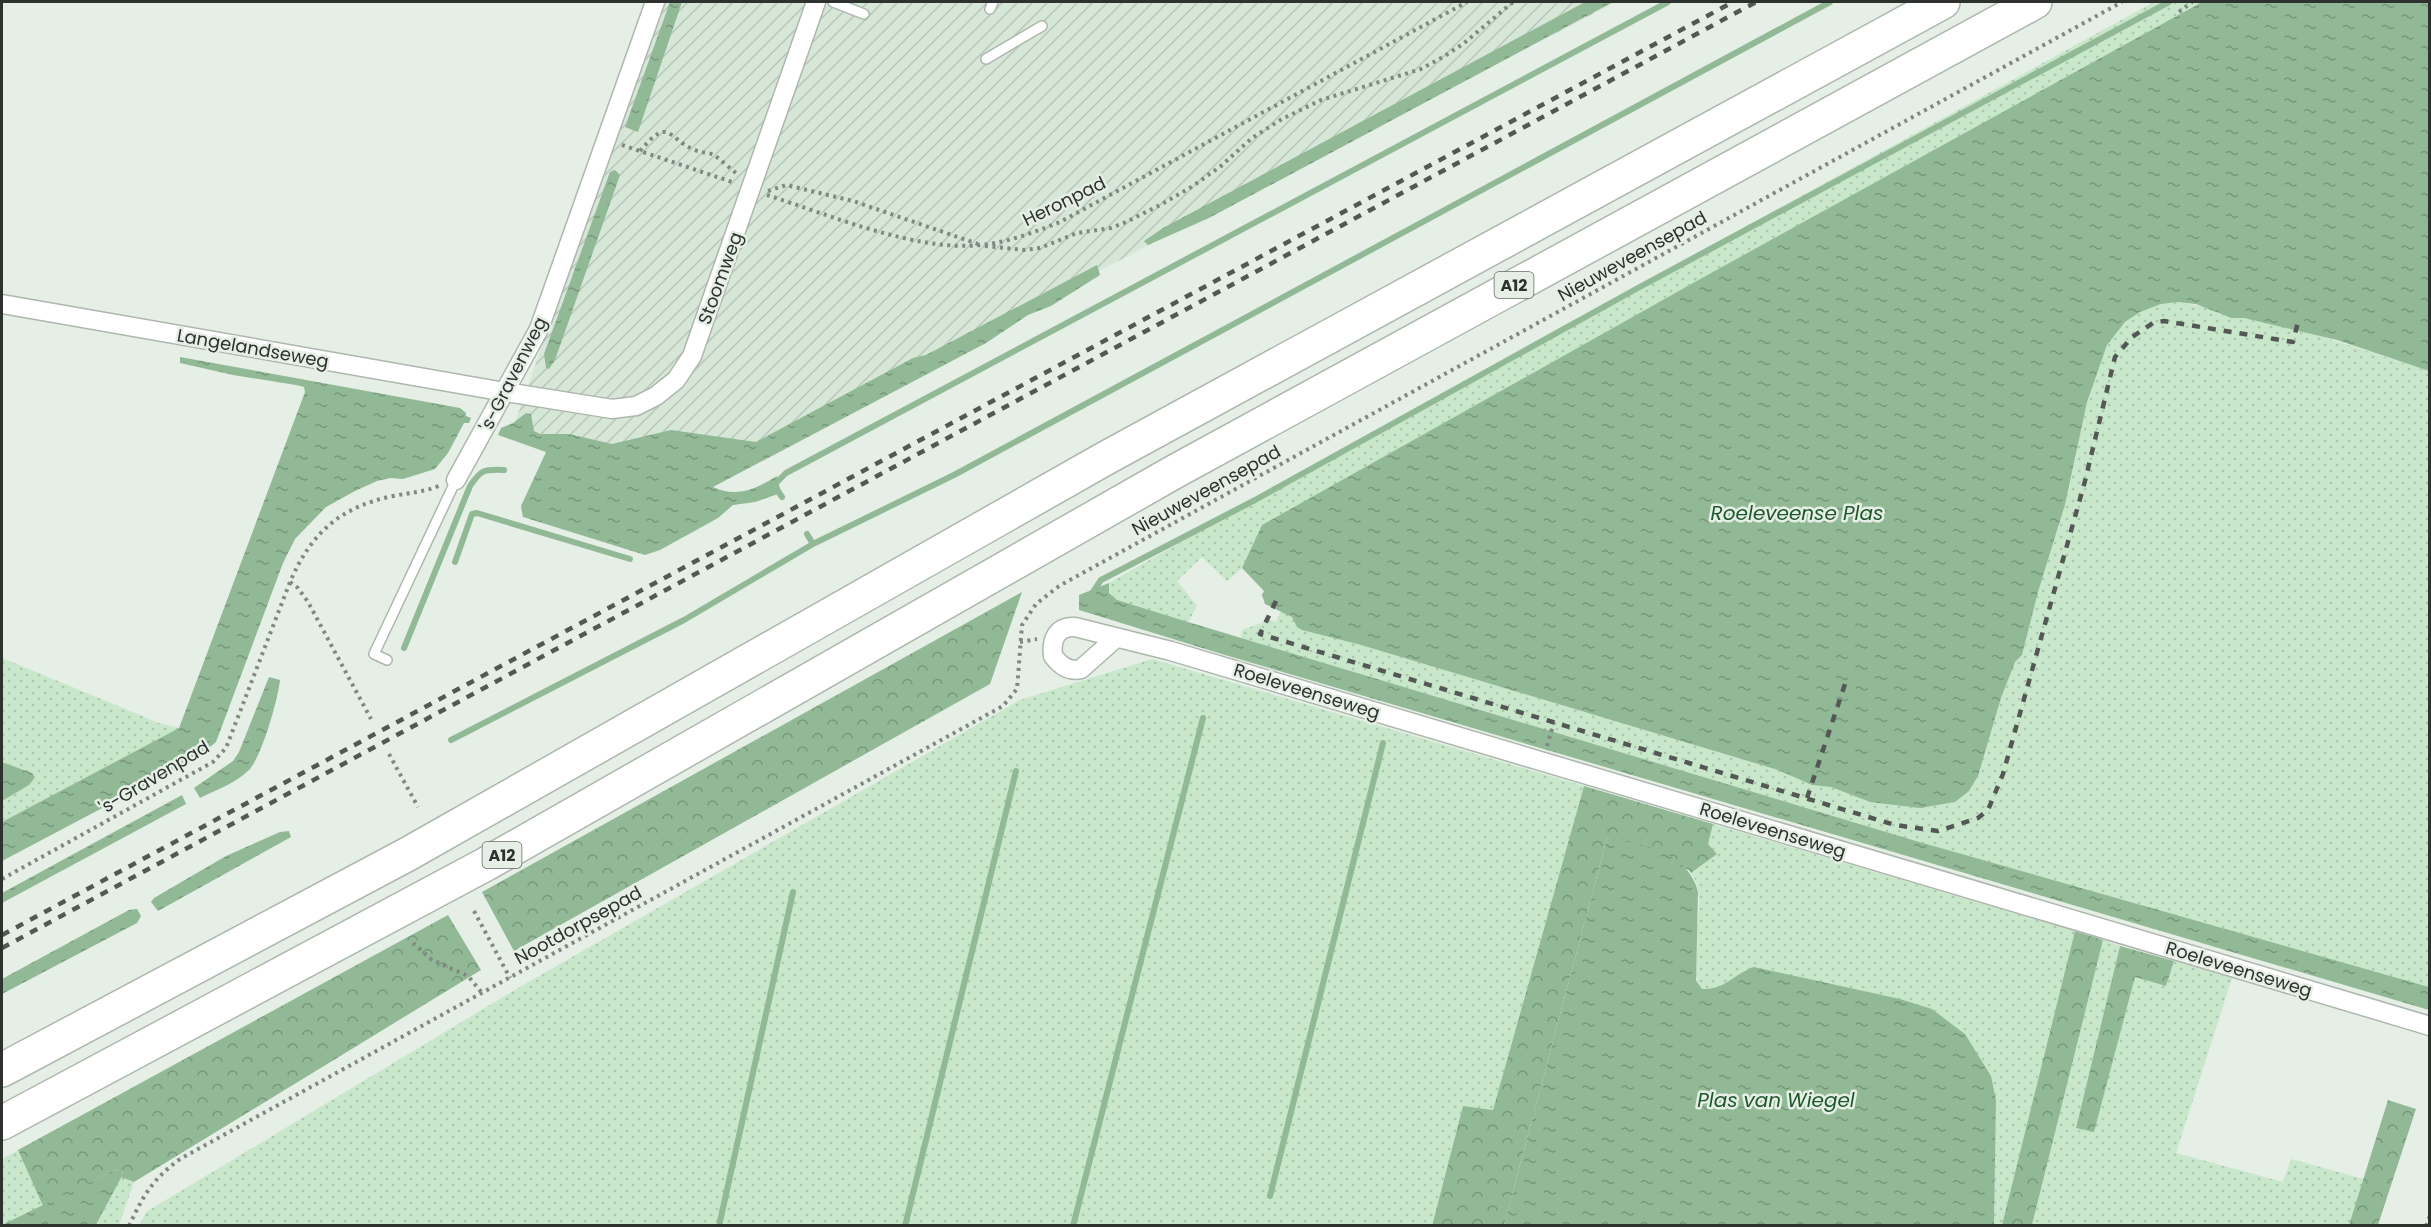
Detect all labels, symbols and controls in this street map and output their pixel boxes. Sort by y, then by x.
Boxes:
street label: Heronpad [1018,170,1110,232]
street label: Nieuweveensepad [1553,205,1711,307]
street label: Stoomweg [692,228,748,328]
road number: A12 [1494,272,1534,298]
street label: 's-Gravenweg [473,312,553,436]
street label: Langelandseweg [175,322,331,374]
street label: Nieuweveensepad [1127,439,1285,541]
water label: Roeleveense Plas [1711,499,1883,527]
street label: Roeleveenseweg [1231,657,1383,725]
street label: 's-Gravenpad [94,734,214,820]
street label: Roeleveenseweg [1697,796,1849,864]
road number: A12 [482,842,522,868]
street label: Nootdorpsepad [510,880,646,970]
street label: Roeleveenseweg [2163,935,2315,1003]
water label: Plas van Wiegel [1697,1086,1855,1114]

